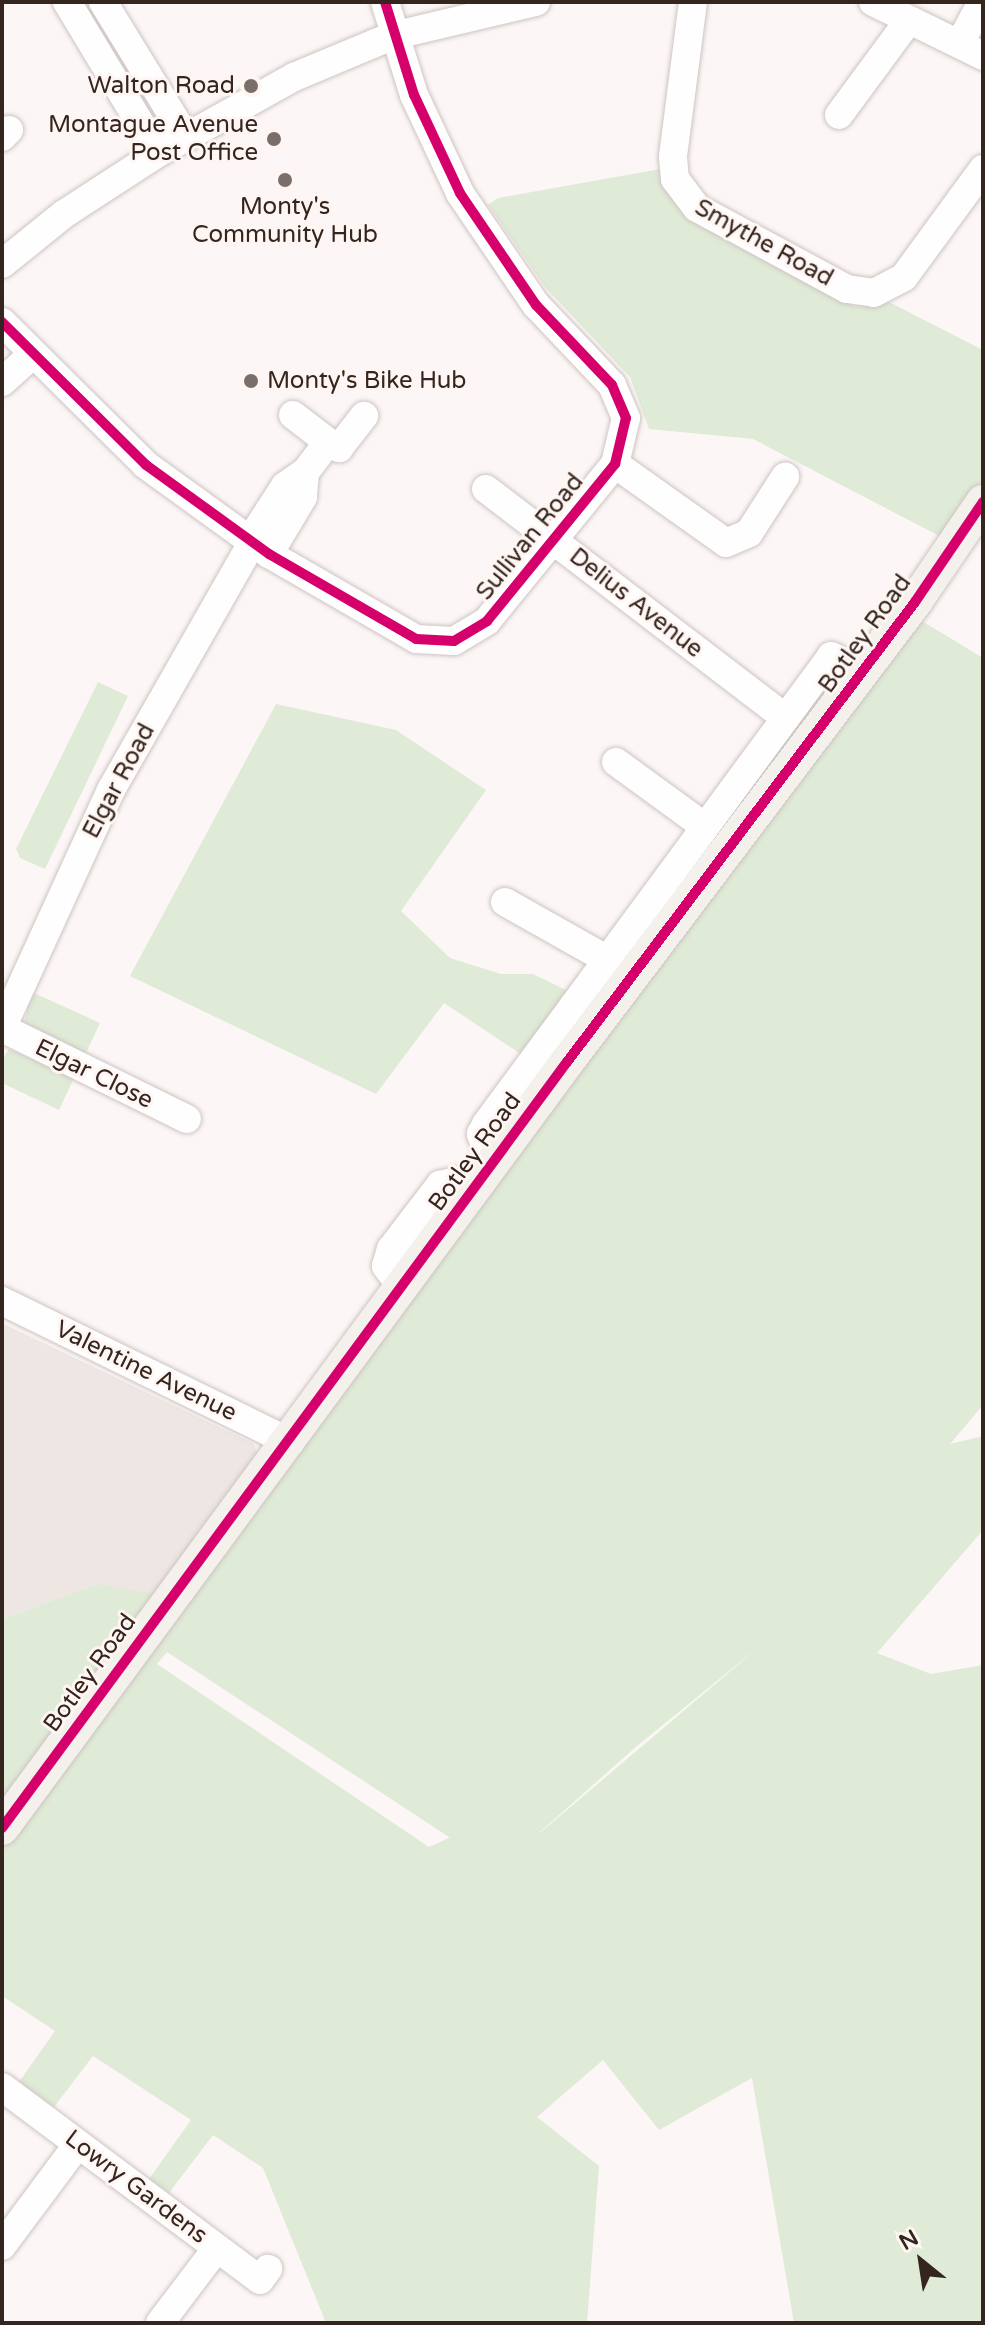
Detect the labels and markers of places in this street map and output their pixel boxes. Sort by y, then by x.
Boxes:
place label: Walton Road [87,72,235,100]
marker: Walton Road [242,77,260,95]
place label: Montague Avenue Post Office [48,111,258,167]
marker: Montague Avenue Post Office [265,130,283,148]
marker: Monty's Community Hub [276,171,294,189]
place label: Monty's Community Hub [192,193,378,249]
place label: Monty's Bike Hub [267,367,466,395]
marker: Monty's Bike Hub [242,372,260,390]

